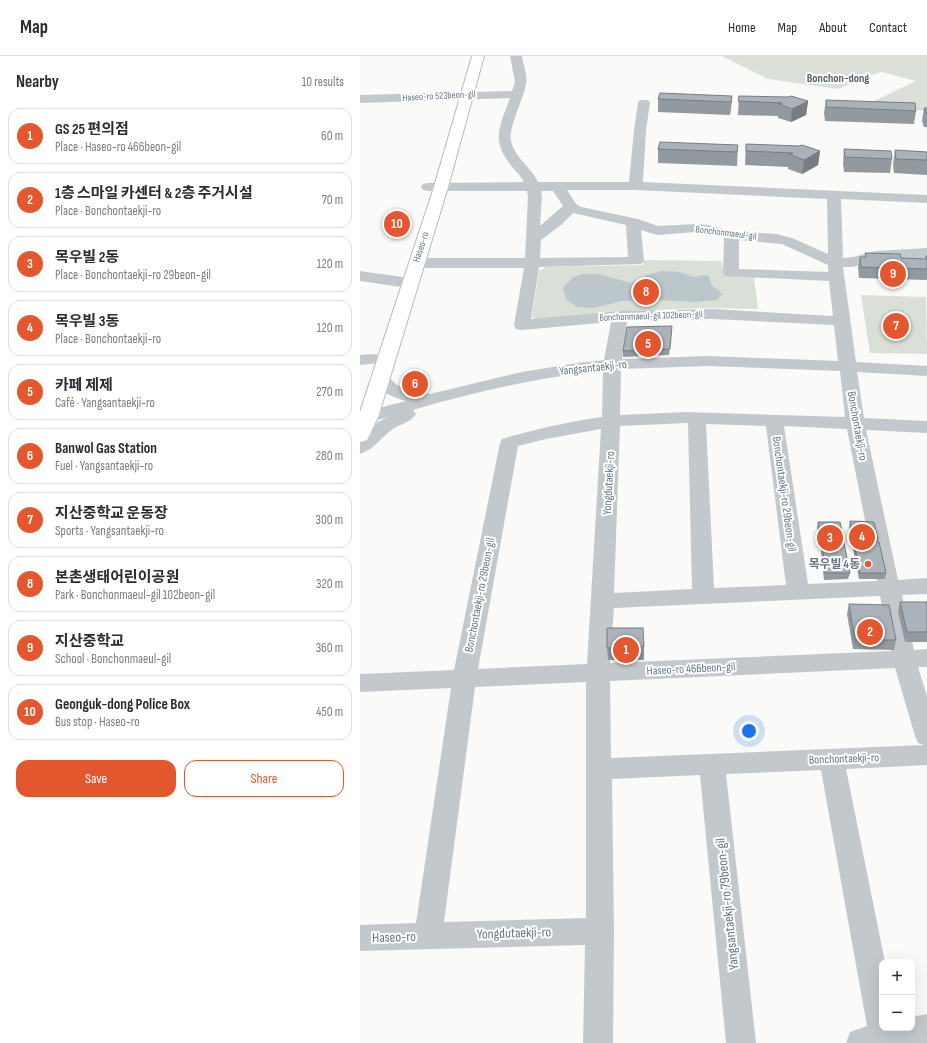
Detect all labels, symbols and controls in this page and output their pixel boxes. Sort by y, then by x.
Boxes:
text: Map [20,16,48,39]
text: Home [728,19,756,36]
text: Map [778,19,797,36]
text: About [819,19,847,36]
text: Contact [869,19,907,36]
district label: Bonchon-dong [807,71,869,86]
text: Nearby [16,72,59,92]
text: 10 results [302,74,344,90]
street label: Haseo-ro 523beon-gil [402,88,476,104]
text: GS 25 편의점 [55,120,129,139]
text: 1 [27,128,33,144]
text: 60 m [321,128,343,144]
text: Place · Haseo-ro 466beon-gil [55,139,181,155]
text: 1층 스마일 카센터 & 2층 주거시설 [55,184,253,203]
text: 2 [27,192,33,208]
text: 70 m [322,192,343,208]
text: Place · Bonchontaekji-ro [55,203,161,219]
pin: 10 [384,209,410,239]
street label: Bonchonmaeul-gil [695,223,757,243]
street label: Haseo-ro [410,230,432,264]
text: 목우빌 2동 [55,248,119,267]
text: 3 [27,256,33,272]
text: 120 m [317,256,343,272]
pin: 9 [880,259,906,289]
text: Place · Bonchontaekji-ro 29beon-gil [55,267,211,283]
pin: 8 [633,277,659,307]
street label: Bonchonmaeul-gil 102beon-gil [599,308,703,324]
pin: 7 [883,311,909,341]
text: 목우빌 3동 [55,312,119,331]
text: 4 [27,320,33,336]
text: 120 m [317,320,343,336]
pin: 5 [635,329,661,359]
text: Place · Bonchontaekji-ro [55,331,161,347]
street label: Yangsantaekji-ro [559,357,628,379]
pin: 6 [402,369,428,399]
text: 카페 제제 [55,376,113,395]
text: 5 [27,384,33,400]
text: 270 m [316,384,343,400]
street label: Bonchontaekji-ro [844,390,870,462]
text: Café · Yangsantaekji-ro [55,395,155,411]
street label: Bonchontaekji-ro 29beon-gil [768,435,800,553]
text: Banwol Gas Station [55,439,157,458]
text: 6 [27,448,33,464]
text: 280 m [316,448,343,464]
street label: Yongdutaekji-ro [600,451,618,515]
text: Fuel · Yangsantaekji-ro [55,458,153,474]
text: 지산중학교 운동장 [55,504,168,523]
text: 7 [27,512,33,528]
text: 300 m [316,512,343,528]
pin: 4 [849,522,875,552]
text: Sports · Yangsantaekji-ro [55,523,164,539]
pin: 3 [817,523,843,553]
street label: Bonchontaekji-ro 29beon-gil [462,536,498,654]
place label: 목우빌 4동 [808,557,860,572]
marker: 목우빌 4동 [863,559,873,569]
text: 본촌생태어린이공원 [55,568,179,587]
text: 8 [27,576,33,592]
text: 320 m [316,576,343,592]
text: Park · Bonchonmaeul-gil 102beon-gil [55,587,215,603]
pin: 2 [857,617,883,647]
text: 지산중학교 [55,632,124,651]
pin: 1 [613,635,639,665]
text: 9 [27,640,33,656]
text: 360 m [316,640,343,656]
text: School · Bonchonmaeul-gil [55,651,171,667]
street label: Haseo-ro 466beon-gil [646,659,736,679]
text: Geonguk-dong Police Box [55,695,190,714]
text: 10 [24,704,36,720]
text: 450 m [316,704,343,720]
text: Bus stop · Haseo-ro [55,714,140,730]
your location [739,721,759,741]
street label: Bonchontaekji-ro [809,750,879,768]
button: Save [16,760,176,797]
button: Share [184,760,344,797]
street label: Yangsantaekji-ro 79beon-gil [712,837,742,971]
street label: Yongdutaekji-ro [476,923,552,943]
street label: Haseo-ro [372,928,416,946]
map controls [879,959,915,1031]
button: + [879,959,915,995]
button: − [879,995,915,1031]

